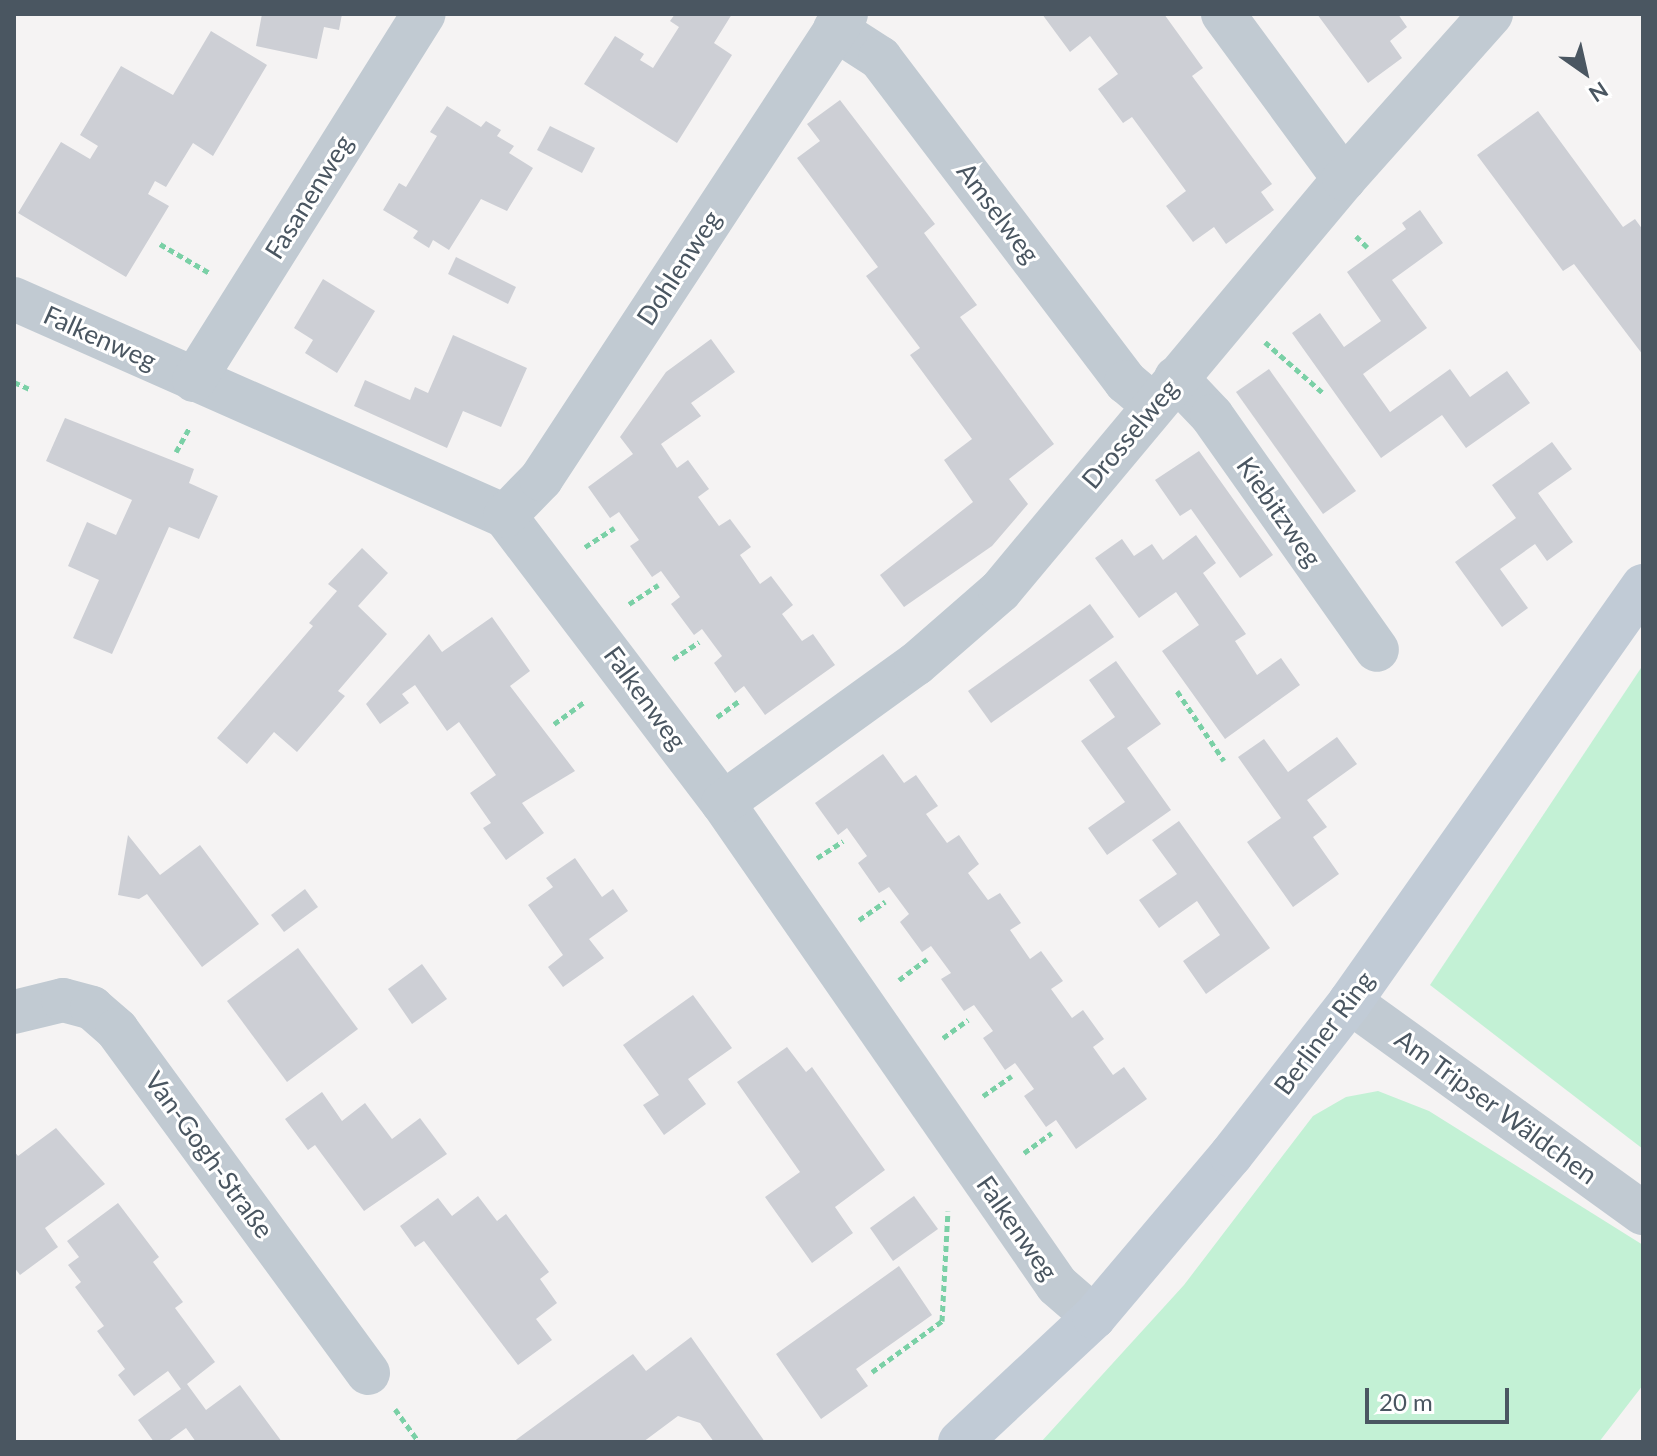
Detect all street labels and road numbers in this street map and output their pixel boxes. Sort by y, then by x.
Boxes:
street label: Fasanenweg [259,129,359,265]
street label: Amselweg [950,157,1046,269]
street label: Dohlenweg [630,205,728,331]
street label: Falkenweg [39,299,161,377]
street label: Drosselweg [1075,373,1185,495]
street label: Kiebitzweg [1230,451,1328,573]
street label: Falkenweg [597,640,693,756]
street label: Berliner Ring [1267,965,1381,1101]
street label: Am Tripser Wäldchen [1388,1023,1604,1191]
street label: Van-Gogh-Straße [138,1066,280,1244]
street label: Falkenweg [970,1170,1064,1286]

